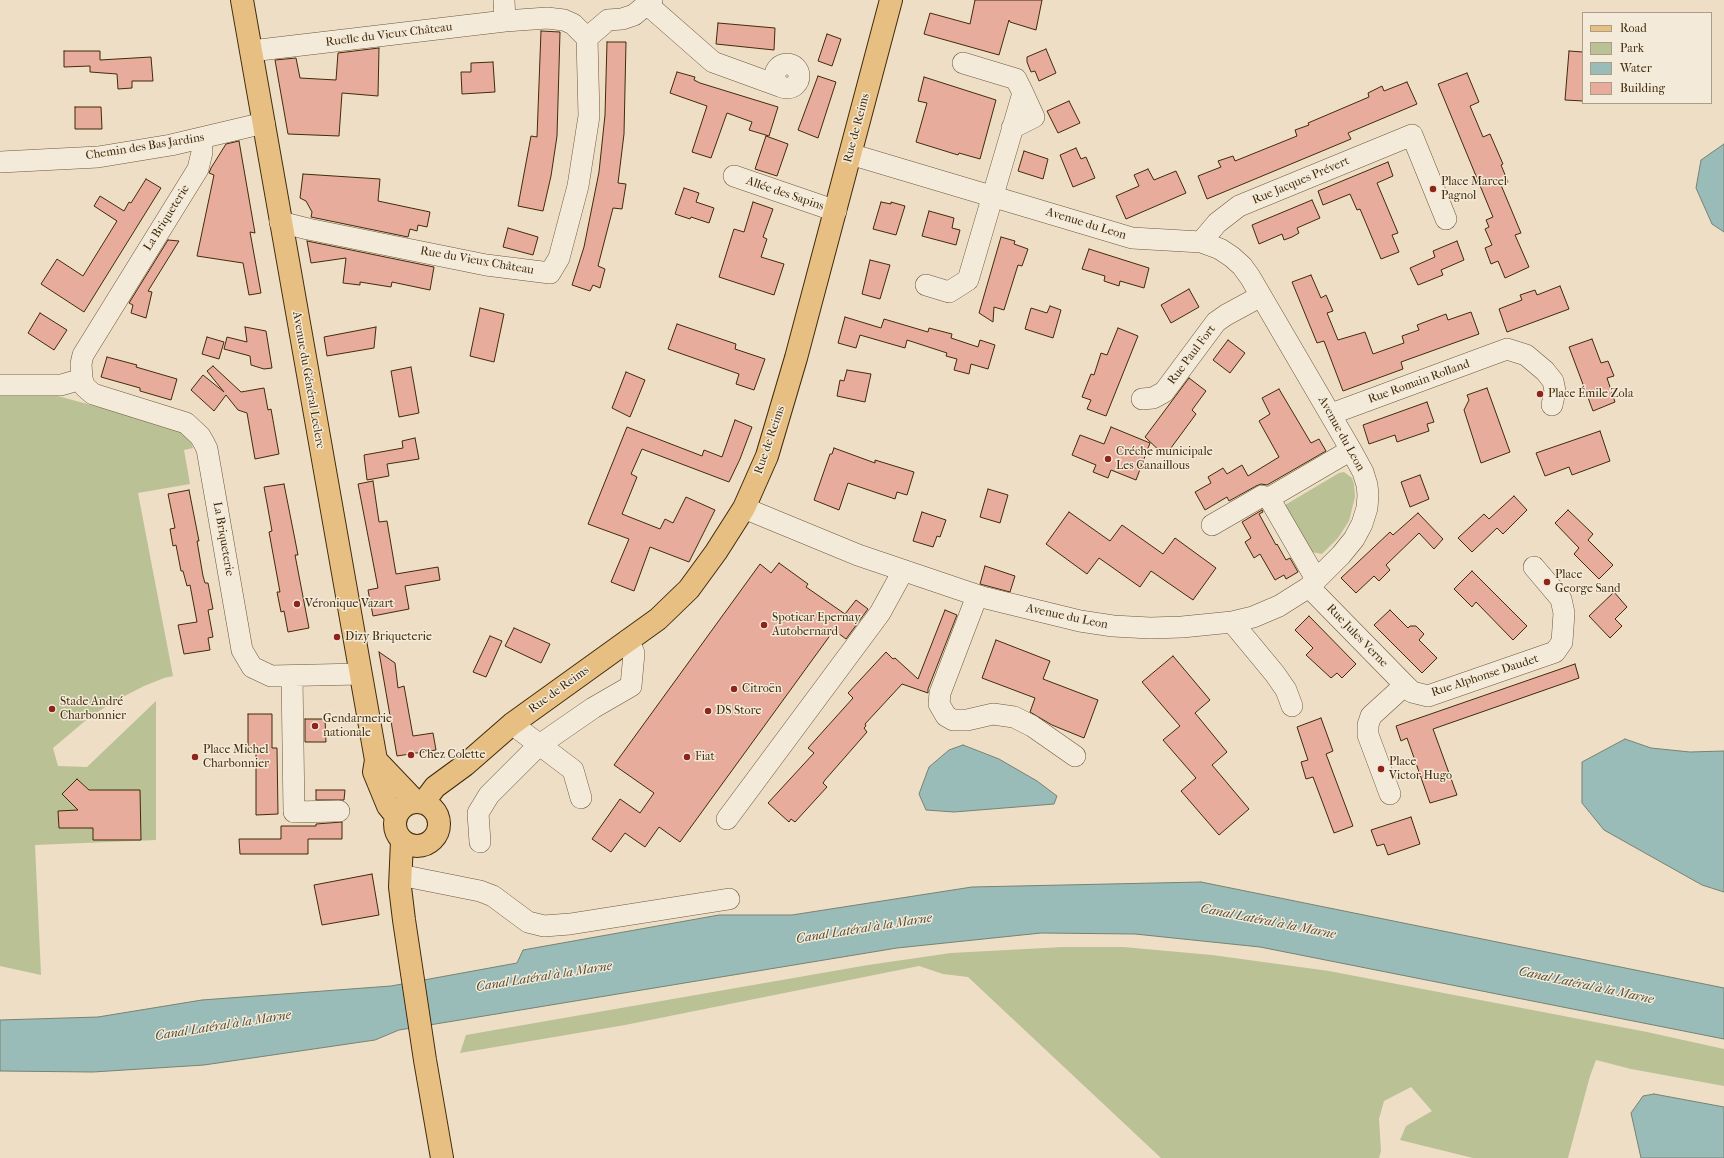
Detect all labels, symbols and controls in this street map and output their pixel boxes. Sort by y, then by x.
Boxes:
legend [1582,12,1712,104]
street label: Ruelle du Vieux Château [325,20,453,50]
text: Road [1620,21,1647,35]
text: Park [1620,41,1644,55]
text: Water [1620,61,1652,75]
text: Building [1620,81,1665,95]
street label: Rue de Reims [841,92,873,164]
street label: Chemin des Bas Jardins [85,131,205,163]
street label: Rue Jacques Prévert [1250,154,1352,208]
street label: Allée des Sapins [744,174,826,214]
place label: Place Marcel Pagnol [1441,175,1507,203]
street label: La Briqueterie [141,182,193,254]
marker: Place Marcel Pagnol [1428,184,1438,194]
street label: Avenue du Leon [1044,205,1128,243]
street label: Rue du Vieux Château [419,244,535,278]
street label: Avenue du Général Leclerc [289,310,327,450]
street label: Rue Paul Fort [1165,322,1219,388]
street label: Rue Romain Rolland [1366,357,1472,407]
place label: Place Émile Zola [1548,387,1633,401]
marker: Place Émile Zola [1535,389,1545,399]
street label: Avenue du Leon [1314,394,1368,474]
street label: Rue de Reims [752,404,788,476]
place label: Créche municipale Les Canaillous [1116,445,1213,473]
marker: Créche municipale Les Canaillous [1103,454,1113,464]
street label: La Briqueterie [209,501,237,577]
place label: Place George Sand [1555,568,1621,596]
marker: Place George Sand [1542,577,1552,587]
place label: Véronique Vazart [305,597,394,611]
marker: Véronique Vazart [292,599,302,609]
street label: Avenue du Leon [1025,601,1109,633]
street label: Rue Jules Verne [1323,601,1391,671]
place label: Spoticar Epernay Autobernard [772,611,861,639]
marker: Spoticar Epernay Autobernard [759,620,769,630]
place label: Dizy Briqueterie [345,630,432,644]
marker: Dizy Briqueterie [332,632,342,642]
street label: Rue Alphonse Daudet [1430,652,1540,700]
street label: Rue de Reims [526,663,592,717]
place label: Citroën [742,682,782,696]
marker: Citroën [729,684,739,694]
place label: Stade André Charbonnier [60,695,126,723]
marker: Stade André Charbonnier [47,704,57,714]
place label: DS Store [716,704,761,718]
marker: DS Store [703,706,713,716]
place label: Gendarmerie nationale [323,712,392,740]
marker: Gendarmerie nationale [310,721,320,731]
place label: Place Michel Charbonnier [203,743,269,771]
place label: Chez Colette [419,748,485,762]
marker: Chez Colette [406,750,416,760]
place label: Fiat [695,750,715,764]
marker: Place Michel Charbonnier [190,752,200,762]
marker: Fiat [682,752,692,762]
place label: Place Victor Hugo [1389,755,1452,783]
marker: Place Victor Hugo [1376,764,1386,774]
water label: Canal Latéral à la Marne [1199,901,1337,943]
water label: Canal Latéral à la Marne [795,911,933,947]
water label: Canal Latéral à la Marne [475,959,613,995]
water label: Canal Latéral à la Marne [1517,964,1655,1008]
water label: Canal Latéral à la Marne [154,1008,292,1044]

